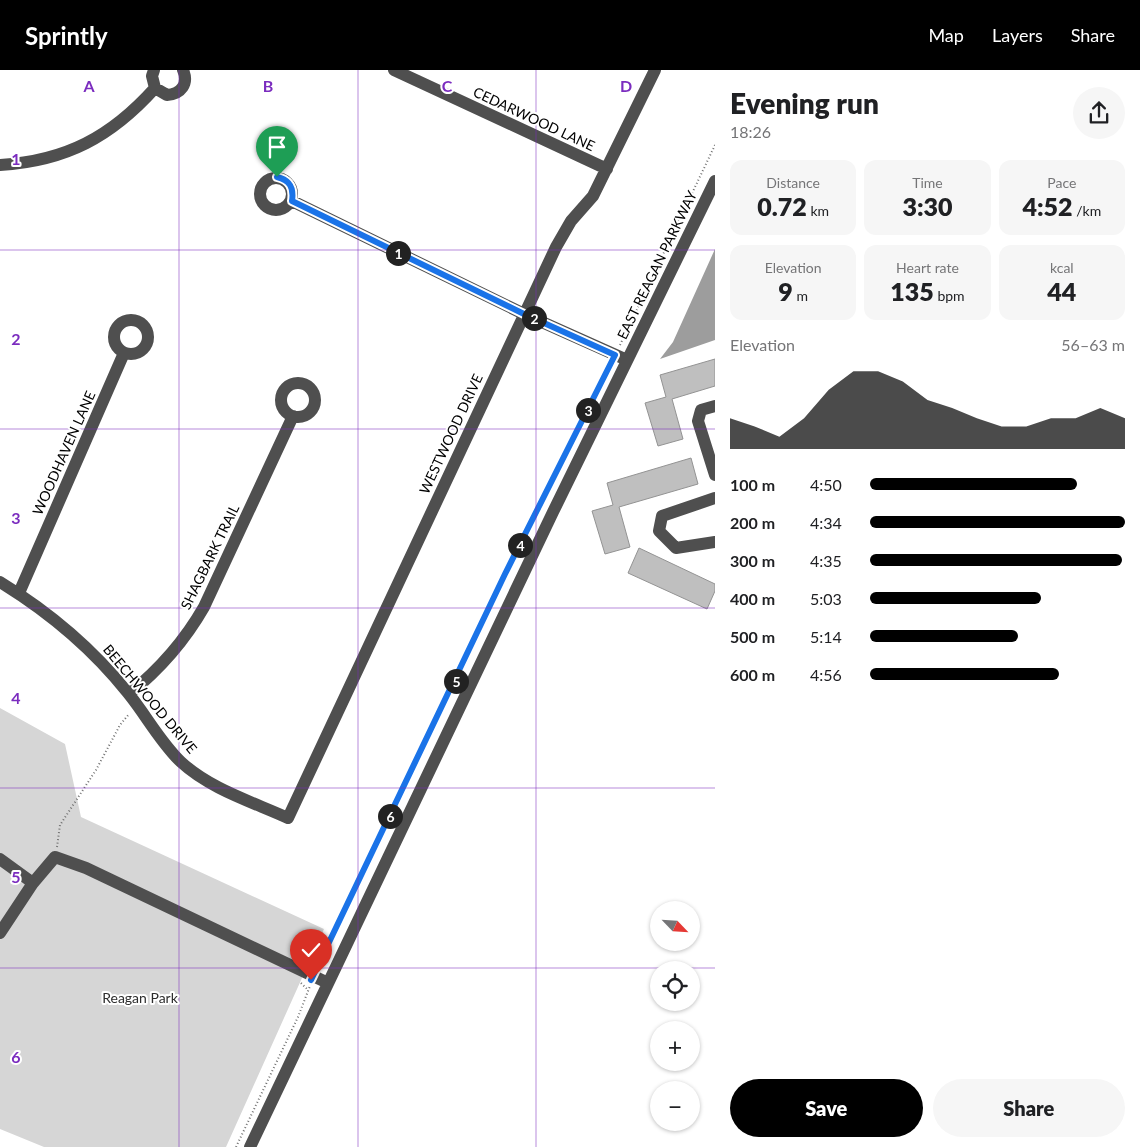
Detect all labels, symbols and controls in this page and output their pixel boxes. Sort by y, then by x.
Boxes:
text: Sprintly [25,21,108,50]
text: Map [928,24,964,46]
text: Layers [992,24,1043,46]
text: Share [1071,24,1115,46]
text: A [82,76,95,95]
text: B [263,76,273,95]
text: C [442,76,453,95]
text: D [620,76,632,95]
street label: CEDARWOOD LANE [471,83,598,154]
text: Evening run [730,86,879,120]
button: share [1073,87,1125,139]
text: 18:26 [730,122,771,141]
pin [256,126,298,177]
icon: arrive [263,133,291,161]
text: 1 [11,149,21,168]
text: Distance [766,174,820,191]
text: Time [912,174,943,191]
text: Pace [1047,174,1076,191]
street label: EAST REAGAN PARKWAY [613,188,700,342]
text: 0.72 [757,191,807,221]
text: 3:30 [902,191,953,221]
text: 4:52 [1022,191,1073,221]
text: km [807,202,829,219]
text: /km [1073,202,1101,219]
pin: 1 [386,240,410,266]
text: 1 [394,245,403,262]
text: Elevation [765,259,822,276]
text: Heart rate [896,259,959,276]
text: kcal [1050,259,1074,276]
text: 9 [778,276,793,306]
text: 135 [890,276,934,306]
text: 44 [1047,276,1076,306]
text: m [793,287,808,304]
text: bpm [934,287,965,304]
pin: 2 [522,306,546,330]
text: 2 [530,310,539,327]
text: 2 [11,329,21,348]
text: Elevation [730,335,795,354]
text: 56–63 m [1061,335,1125,354]
street label: WESTWOOD DRIVE [415,371,486,496]
street label: WOODHAVEN LANE [29,388,99,518]
pin: 3 [576,398,600,422]
text: 3 [584,402,593,419]
text: 100 m [730,475,775,494]
text: 4:50 [810,475,842,494]
street label: SHAGBARK TRAIL [177,501,242,612]
text: 3 [11,508,21,527]
text: 200 m [730,513,775,532]
text: 4:34 [810,513,842,532]
pin: 4 [508,532,532,558]
text: 4 [516,537,525,554]
text: 300 m [730,551,775,570]
text: 4:35 [810,551,842,570]
text: 400 m [730,589,775,608]
text: 5:03 [810,589,842,608]
text: 500 m [730,627,775,646]
text: 5:14 [810,627,842,646]
street label: BEECHWOOD DRIVE [100,641,201,757]
text: 600 m [730,665,775,684]
text: 4:56 [810,665,842,684]
pin: 5 [444,668,468,694]
text: 5 [452,673,461,690]
text: 4 [11,688,21,707]
pin: 6 [378,804,402,828]
text: 6 [386,808,395,825]
text: 5 [11,867,21,886]
north arrow [650,901,700,951]
map controls [650,901,700,1131]
pin [290,929,332,980]
icon: check [297,936,325,964]
button: locate [650,961,700,1011]
park label: Reagan Park [102,989,179,1006]
button: + [650,1021,700,1071]
text: 6 [11,1047,21,1066]
button: Save [730,1079,923,1137]
button: Share [933,1079,1125,1137]
button: − [650,1081,700,1131]

